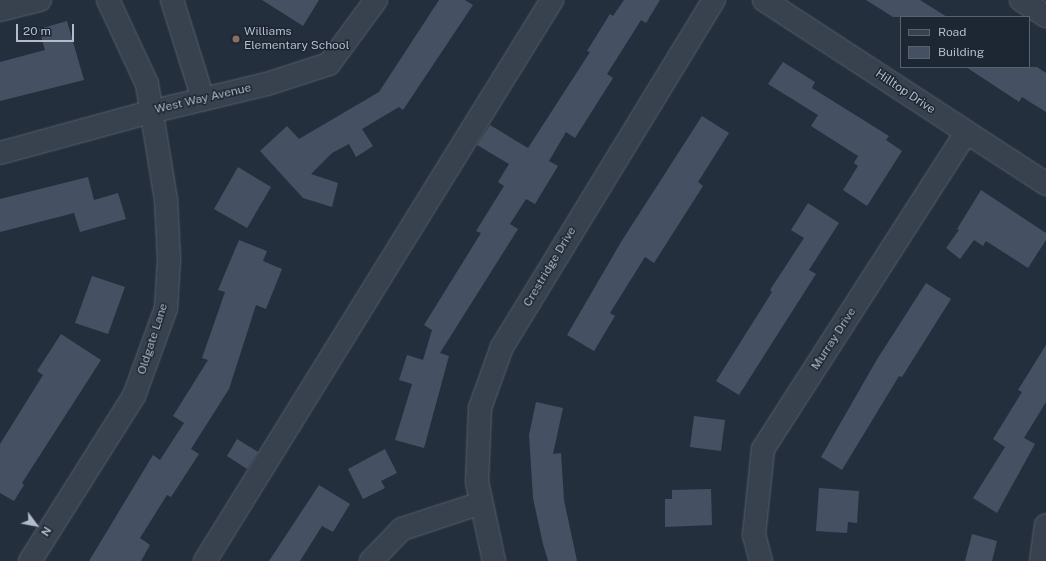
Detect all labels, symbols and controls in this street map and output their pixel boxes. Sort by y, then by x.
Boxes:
scale bar [18,16,76,42]
legend [900,16,1030,68]
text: 20 m [23,24,51,38]
place label: Williams Elementary School [244,25,349,53]
text: Road [938,25,966,39]
marker: Williams Elementary School [231,34,241,44]
text: Building [938,45,984,59]
street label: Hilltop Drive [872,67,938,117]
street label: West Way Avenue [153,81,253,117]
street label: Crestridge Drive [520,224,580,310]
street label: Oldgate Lane [135,302,171,376]
street label: Murray Drive [809,305,859,373]
north arrow [16,505,56,545]
text: N [39,525,54,538]

